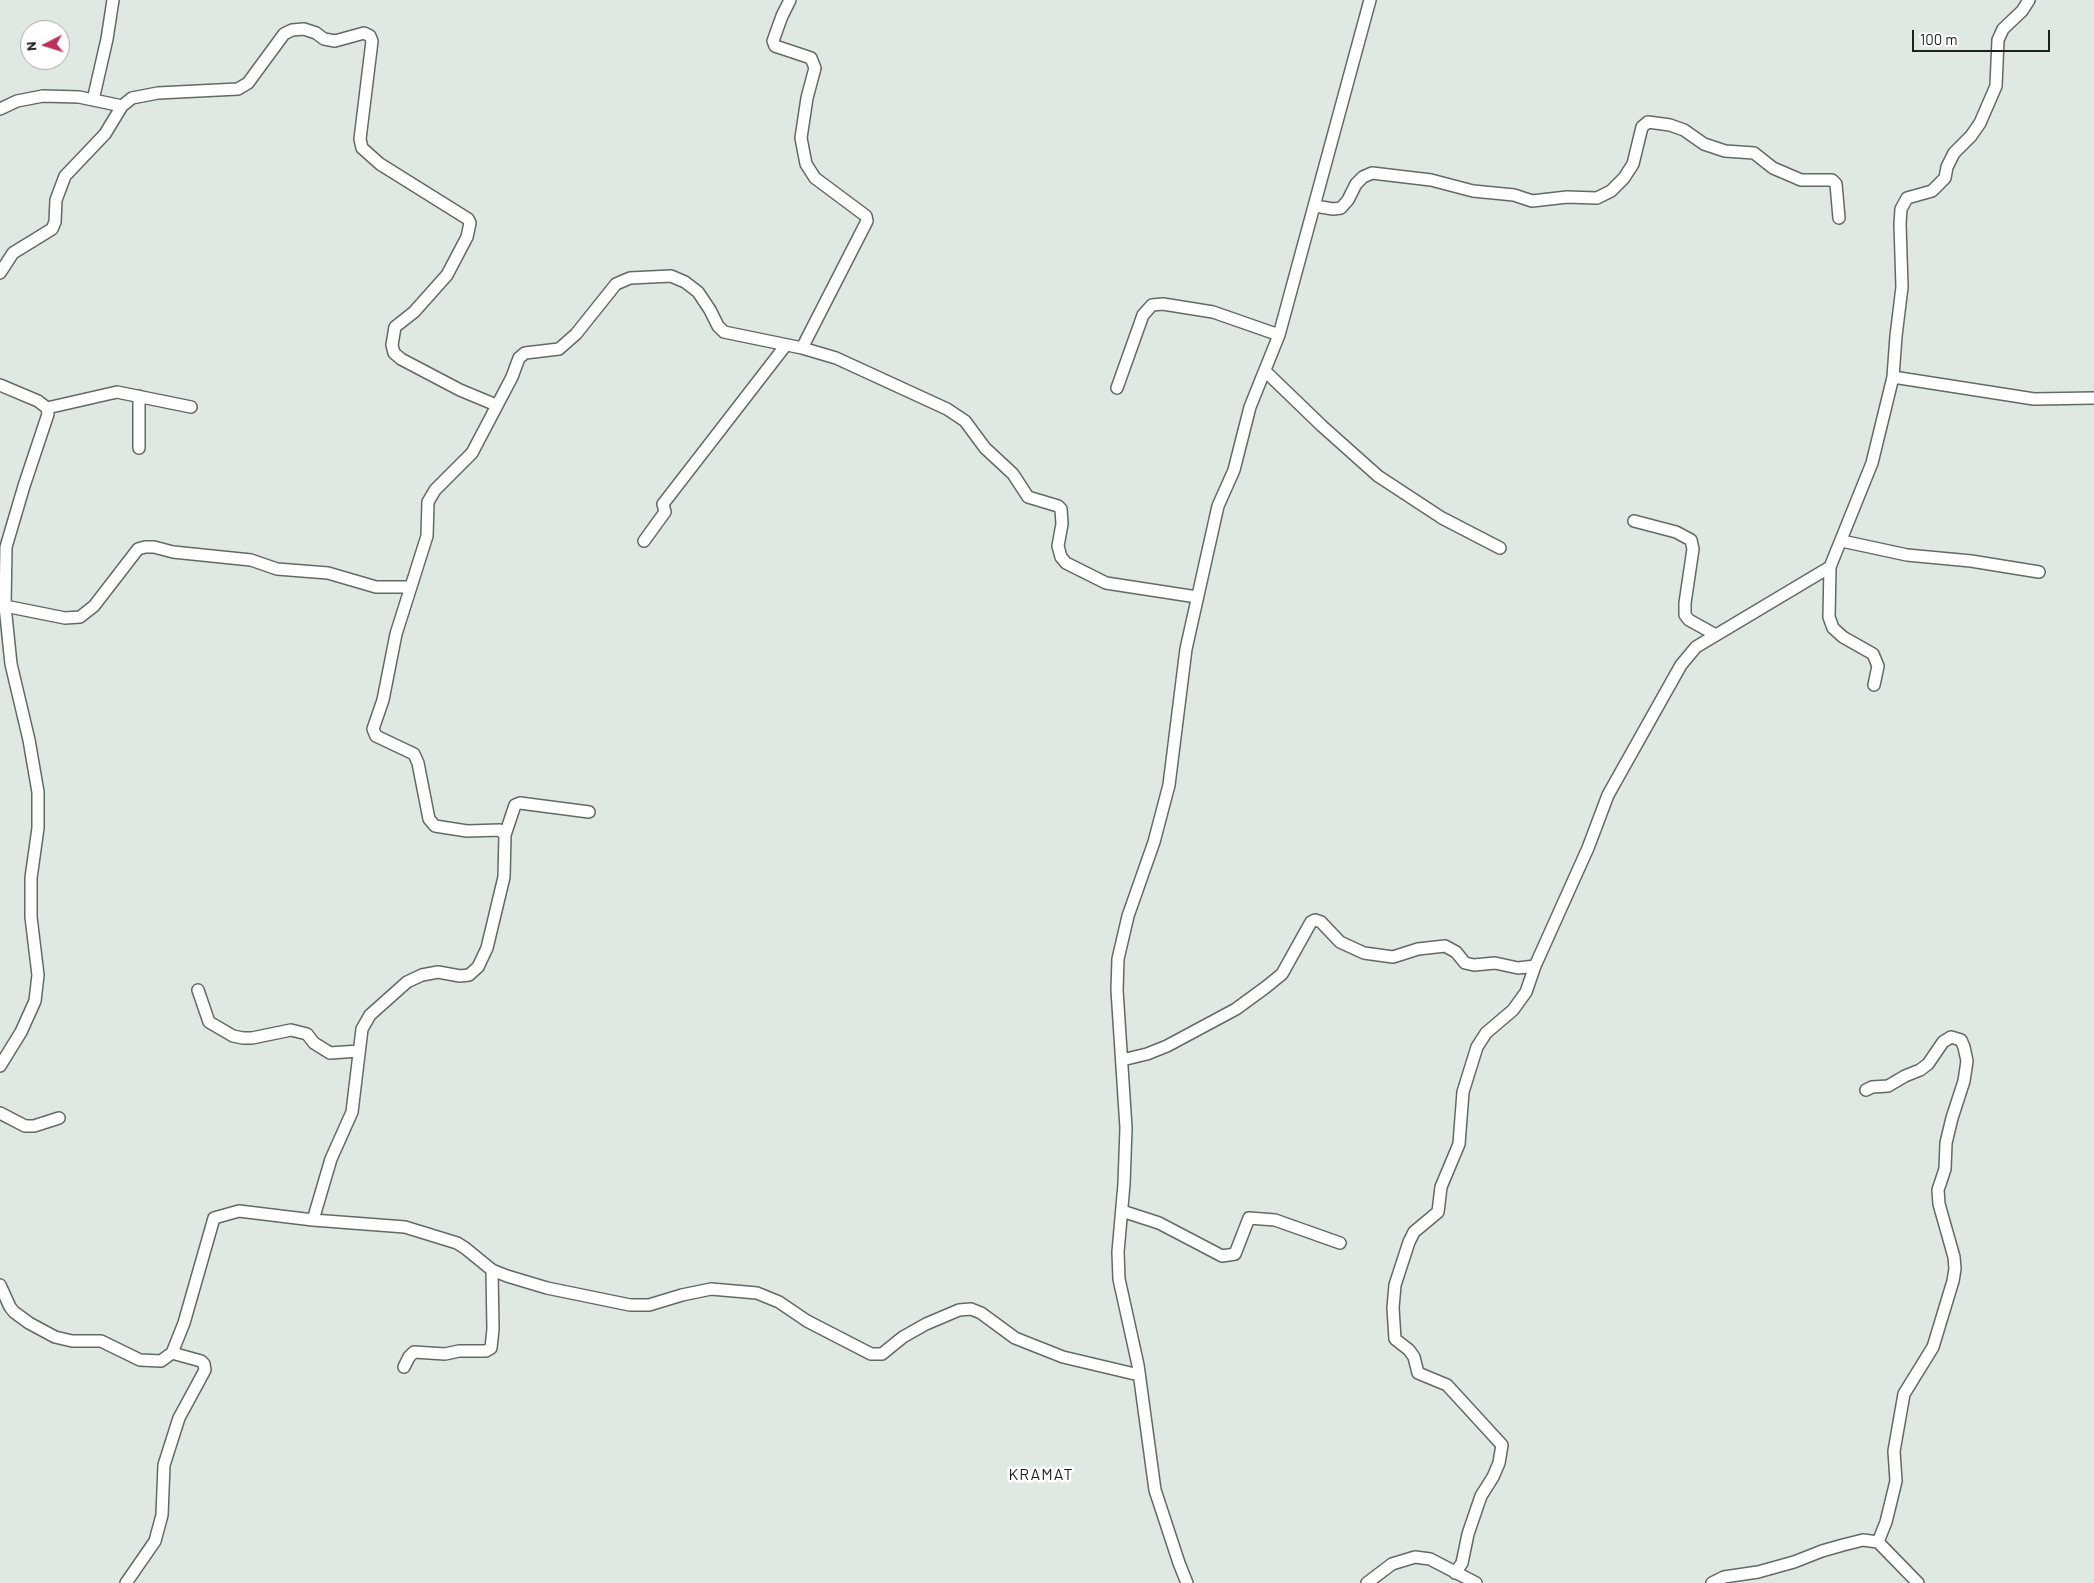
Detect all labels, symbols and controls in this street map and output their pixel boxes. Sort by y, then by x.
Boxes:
north arrow [20,20,70,70]
scale bar [1914,20,2052,52]
text: 100 m [1920,30,1958,48]
text: N [22,41,39,52]
district label: KRAMAT [1008,1465,1074,1485]

